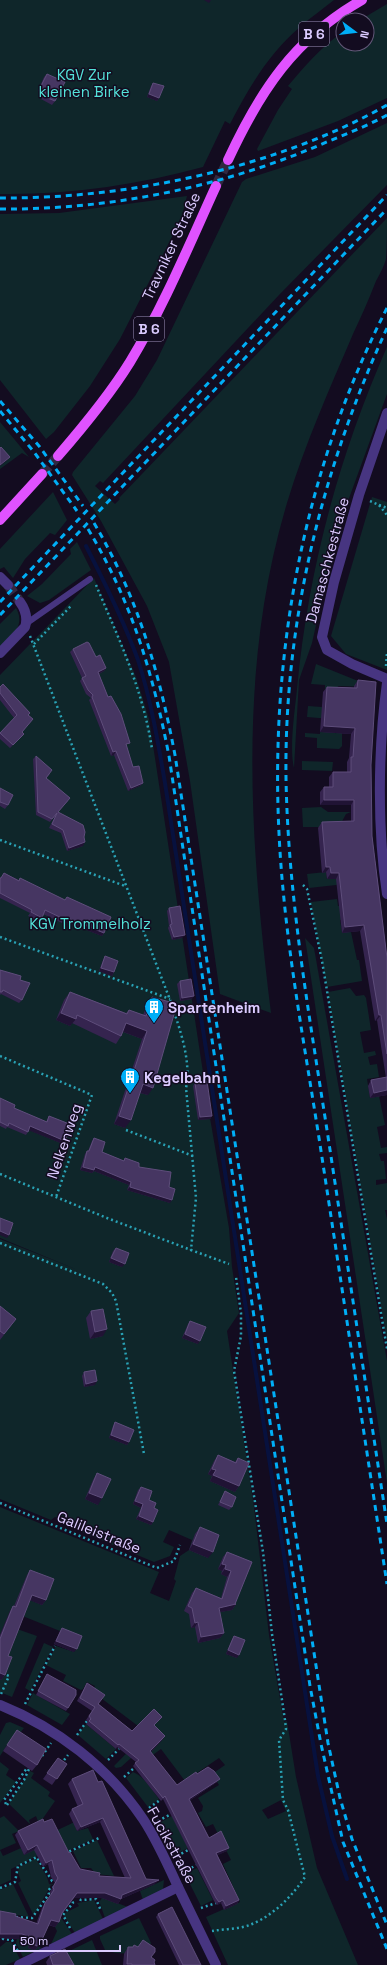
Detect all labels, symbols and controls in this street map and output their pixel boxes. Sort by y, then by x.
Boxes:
north arrow [335,12,375,52]
road number: B 6 [299,22,329,46]
text: N [357,29,372,40]
park label: KGV Zur kleinen Birke [38,65,130,101]
street label: Travniker Straße [138,189,204,303]
road number: B 6 [134,317,164,341]
street label: Damaschkestraße [301,495,353,625]
park label: KGV Trommelholz [29,914,151,933]
building icon: Spartenheim [143,996,165,1024]
place label: Spartenheim [168,998,260,1017]
building icon: Kegelbahn [119,1066,141,1094]
place label: Kegelbahn [144,1068,221,1087]
street label: Nelkenweg [42,1101,86,1181]
street label: Galileistraße [54,1507,144,1558]
street label: Fucikstraße [143,1803,201,1887]
scale bar [14,1927,120,1953]
text: 50 m [20,1933,48,1949]

